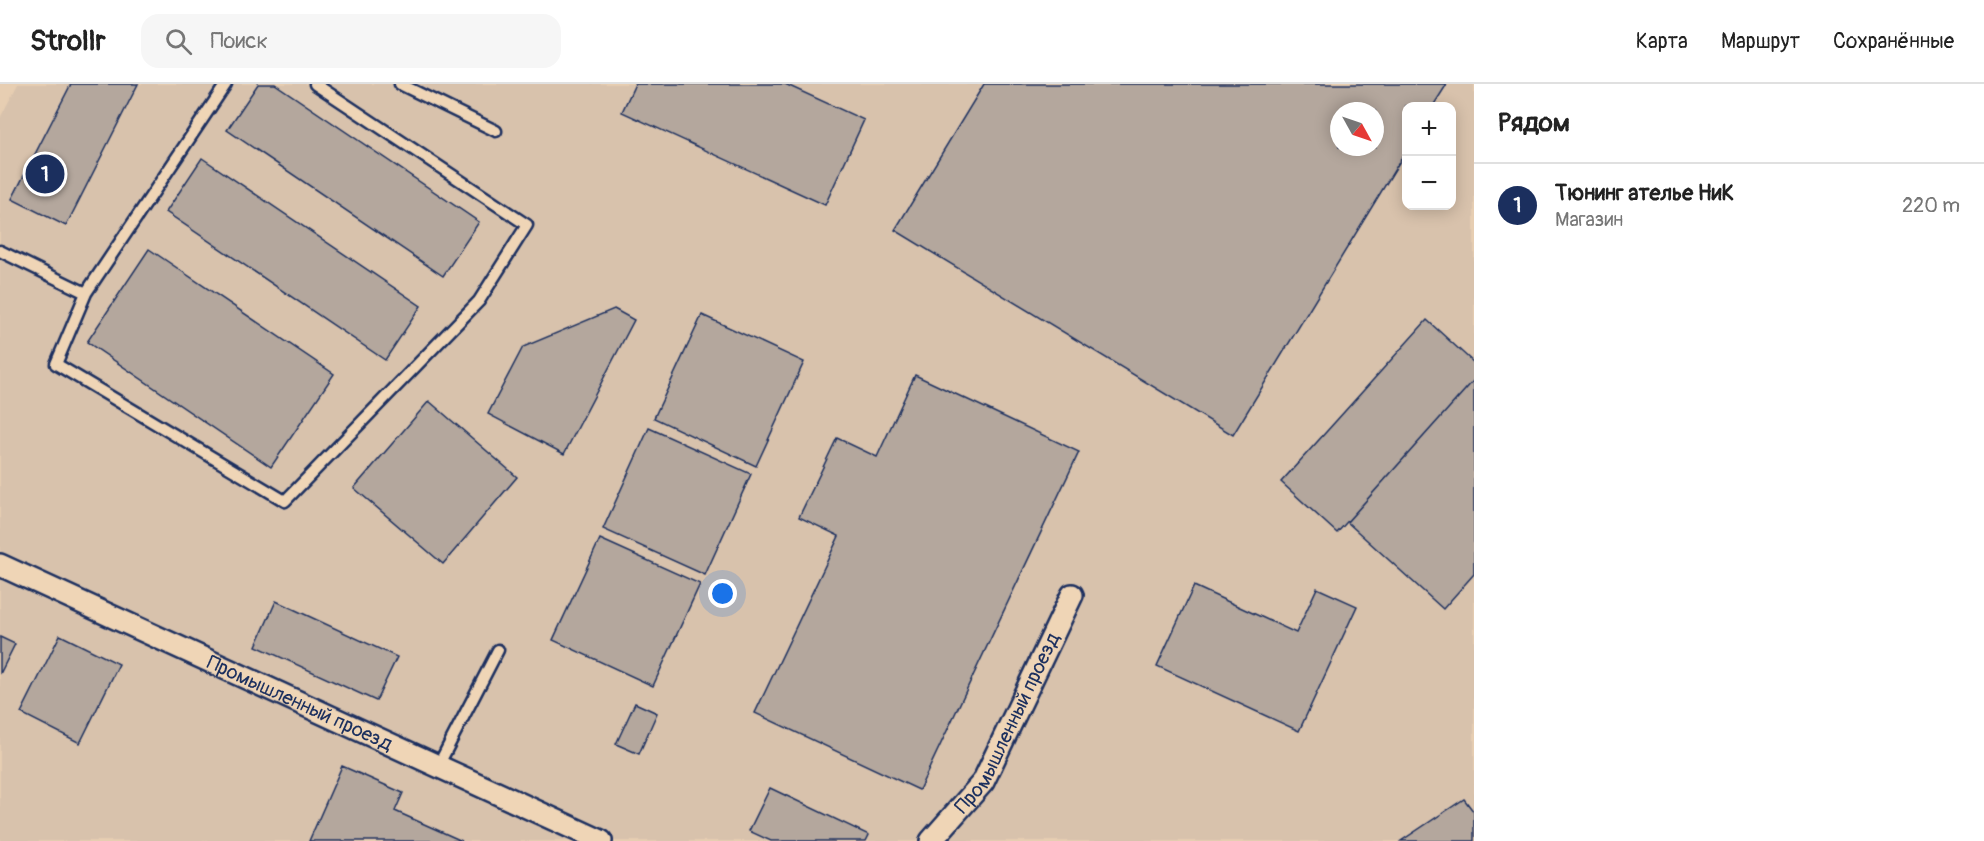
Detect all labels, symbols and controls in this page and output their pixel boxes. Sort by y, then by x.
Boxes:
search box [141,14,561,68]
text: Strollr [30,24,105,59]
icon: search [162,25,195,58]
text: Поиск [210,27,268,55]
text: Карта [1636,28,1688,55]
text: Маршрут [1721,28,1800,55]
text: Сохранённые [1833,28,1954,55]
north arrow [1330,102,1384,156]
map controls [1402,102,1456,210]
button: + [1402,102,1456,156]
text: Рядом [1498,107,1570,139]
pin: 1 [26,152,64,196]
button: − [1402,156,1456,210]
text: Тюнинг ателье НиК [1555,179,1734,207]
text: 1 [1514,193,1521,218]
text: 220 m [1902,193,1960,218]
text: Магазин [1555,207,1623,232]
your location [708,579,737,608]
street label: Промышленный проезд [949,628,1065,818]
street label: Промышленный проезд [203,649,397,756]

